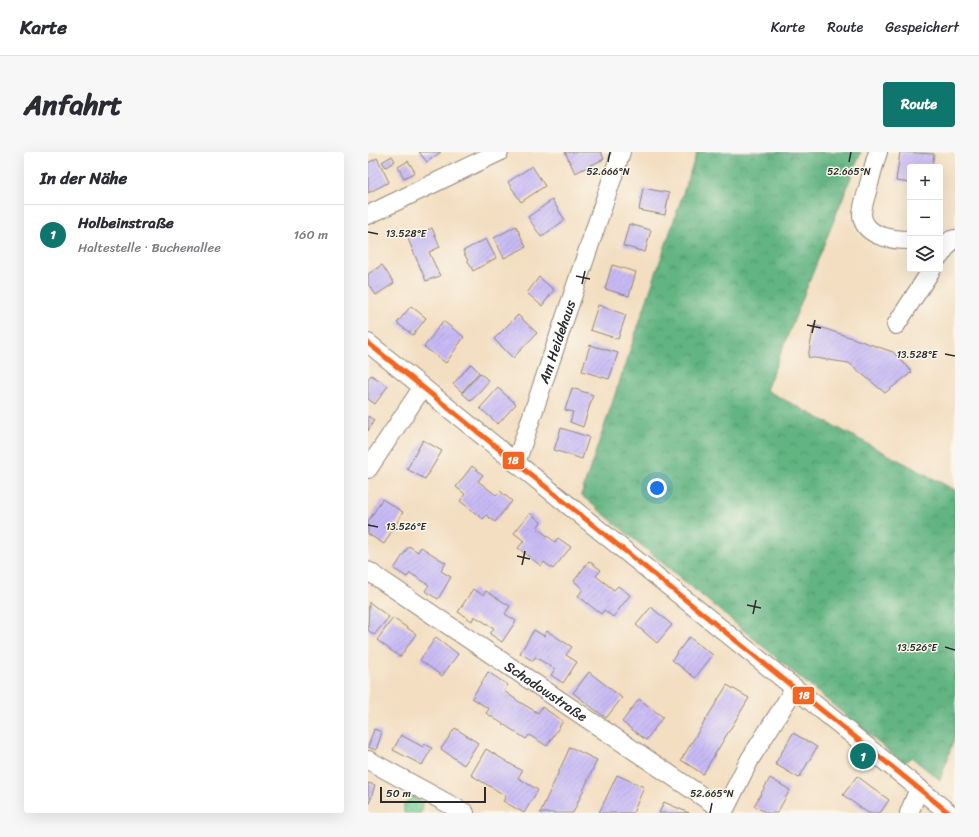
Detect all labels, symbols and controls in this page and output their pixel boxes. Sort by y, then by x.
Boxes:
text: Karte [20,11,67,44]
text: Karte [771,15,805,40]
text: Route [827,15,863,40]
text: Gespeichert [885,15,959,40]
text: Anfahrt [24,80,122,129]
button: Route [883,82,955,127]
text: In der Nähe [40,163,127,193]
text: 52.666°N [586,163,630,181]
text: 52.665°N [827,163,871,181]
map controls [907,164,943,272]
button: + [907,164,943,200]
button: − [907,200,943,236]
text: Holbeinstraße [78,210,174,236]
text: 1 [50,223,56,246]
text: 160 m [293,223,328,246]
text: 13.528°E [386,225,428,243]
text: Haltestelle · Buchenallee [78,236,221,259]
button: layers [907,236,943,272]
street label: Am Heidehaus [531,296,583,388]
text: 13.528°E [897,346,939,364]
line badge: 18 [502,451,525,470]
text: 18 [507,451,519,470]
your location [647,478,667,498]
text: 13.526°E [386,518,428,536]
text: 13.526°E [897,639,939,657]
street label: Schadowstraße [499,654,593,729]
line badge: 18 [792,686,815,705]
text: 18 [798,686,810,705]
pin: 1 [850,741,876,771]
text: 50 m [386,784,411,803]
scale bar [380,785,486,804]
text: 52.665°N [690,785,734,803]

